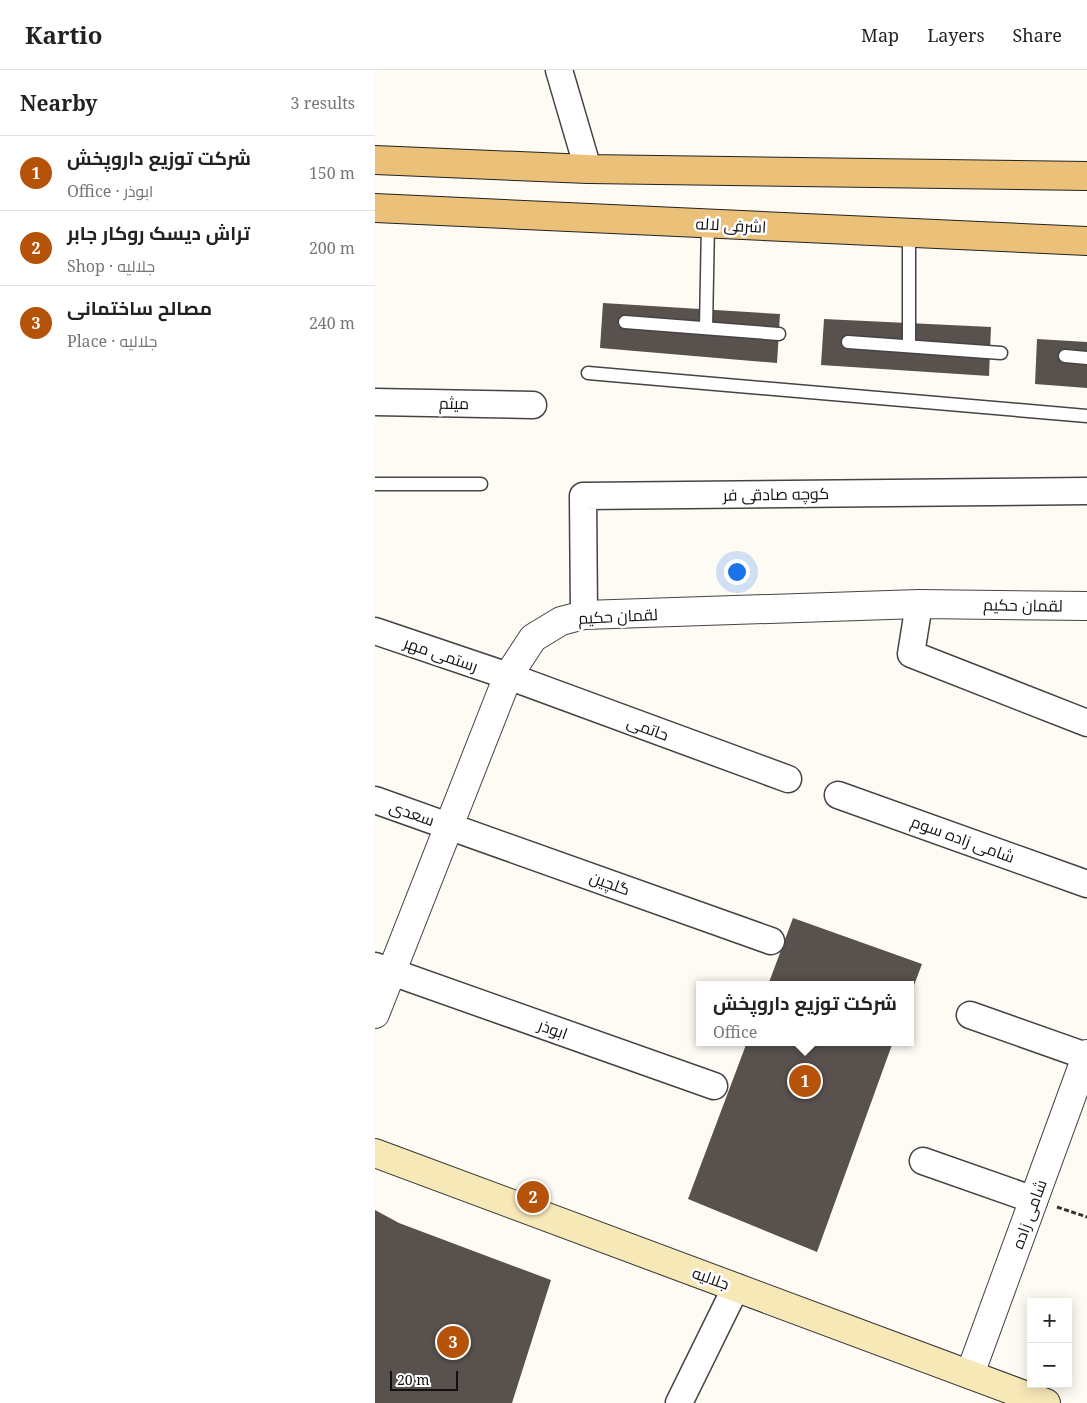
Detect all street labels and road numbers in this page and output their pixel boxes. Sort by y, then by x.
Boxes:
street label: اشرفی لاله [695,212,767,238]
street label: میثم [439,392,469,415]
street label: کوچه صادقی فر [722,482,829,507]
street label: لقمان حکیم [983,593,1063,618]
street label: لقمان حکیم [578,603,658,630]
street label: رستمی مهر [400,631,481,677]
street label: حاتمی [624,710,672,746]
street label: سعدی [387,795,437,831]
street label: شامی زاده سوم [908,810,1018,869]
street label: گلچین [587,866,633,901]
street label: ابوذر [534,1013,571,1044]
street label: شامی زاده [1006,1176,1052,1252]
street label: جلالیه [689,1261,733,1295]

